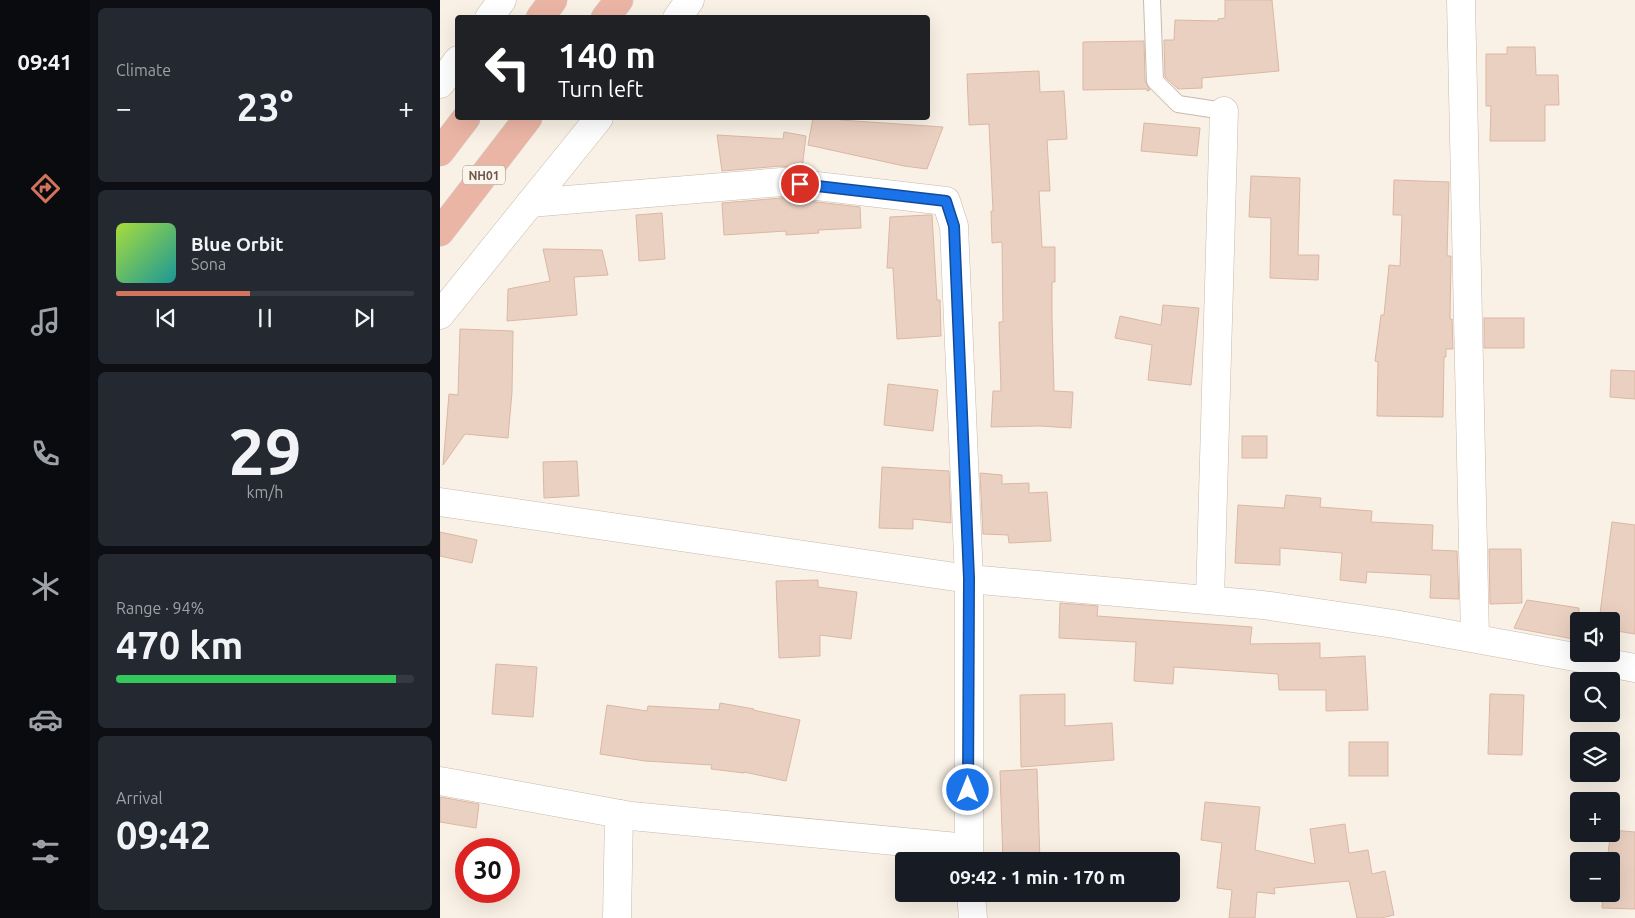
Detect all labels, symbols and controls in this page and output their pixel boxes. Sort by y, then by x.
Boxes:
icon: left [475,35,540,100]
text: 140 m [558,35,656,75]
text: 09:41 [17,49,73,74]
text: Climate [116,61,171,79]
text: Turn left [558,76,643,101]
text: 23° [237,86,293,128]
text: − [116,92,132,123]
text: + [398,92,414,123]
pin [779,163,821,205]
road number: NH01 [463,166,505,184]
icon: arrive [786,170,814,198]
icon: directions [28,171,63,206]
text: Blue Orbit [191,233,284,255]
text: Sona [191,255,226,273]
icon: music [28,304,63,339]
icon: previous [152,304,180,332]
icon: pause [251,304,279,332]
icon: next [350,304,378,332]
text: 29 [228,414,302,487]
icon: phone [28,436,63,471]
text: km/h [247,483,283,501]
icon: climate [28,569,63,604]
text: Range · 94% [116,599,204,617]
map controls [1570,612,1620,902]
button: sound [1570,612,1620,662]
text: 470 km [116,624,243,666]
button: search [1570,672,1620,722]
icon: car [28,702,63,737]
button: layers [1570,732,1620,782]
position arrow [941,763,993,815]
text: Arrival [116,789,163,807]
button: + [1570,792,1620,842]
text: 09:42 [116,814,211,856]
icon: filters [28,834,63,869]
speed limit sign: 30 [455,838,520,903]
button: − [1570,852,1620,902]
text: 09:42 · 1 min · 170 m [950,866,1125,888]

